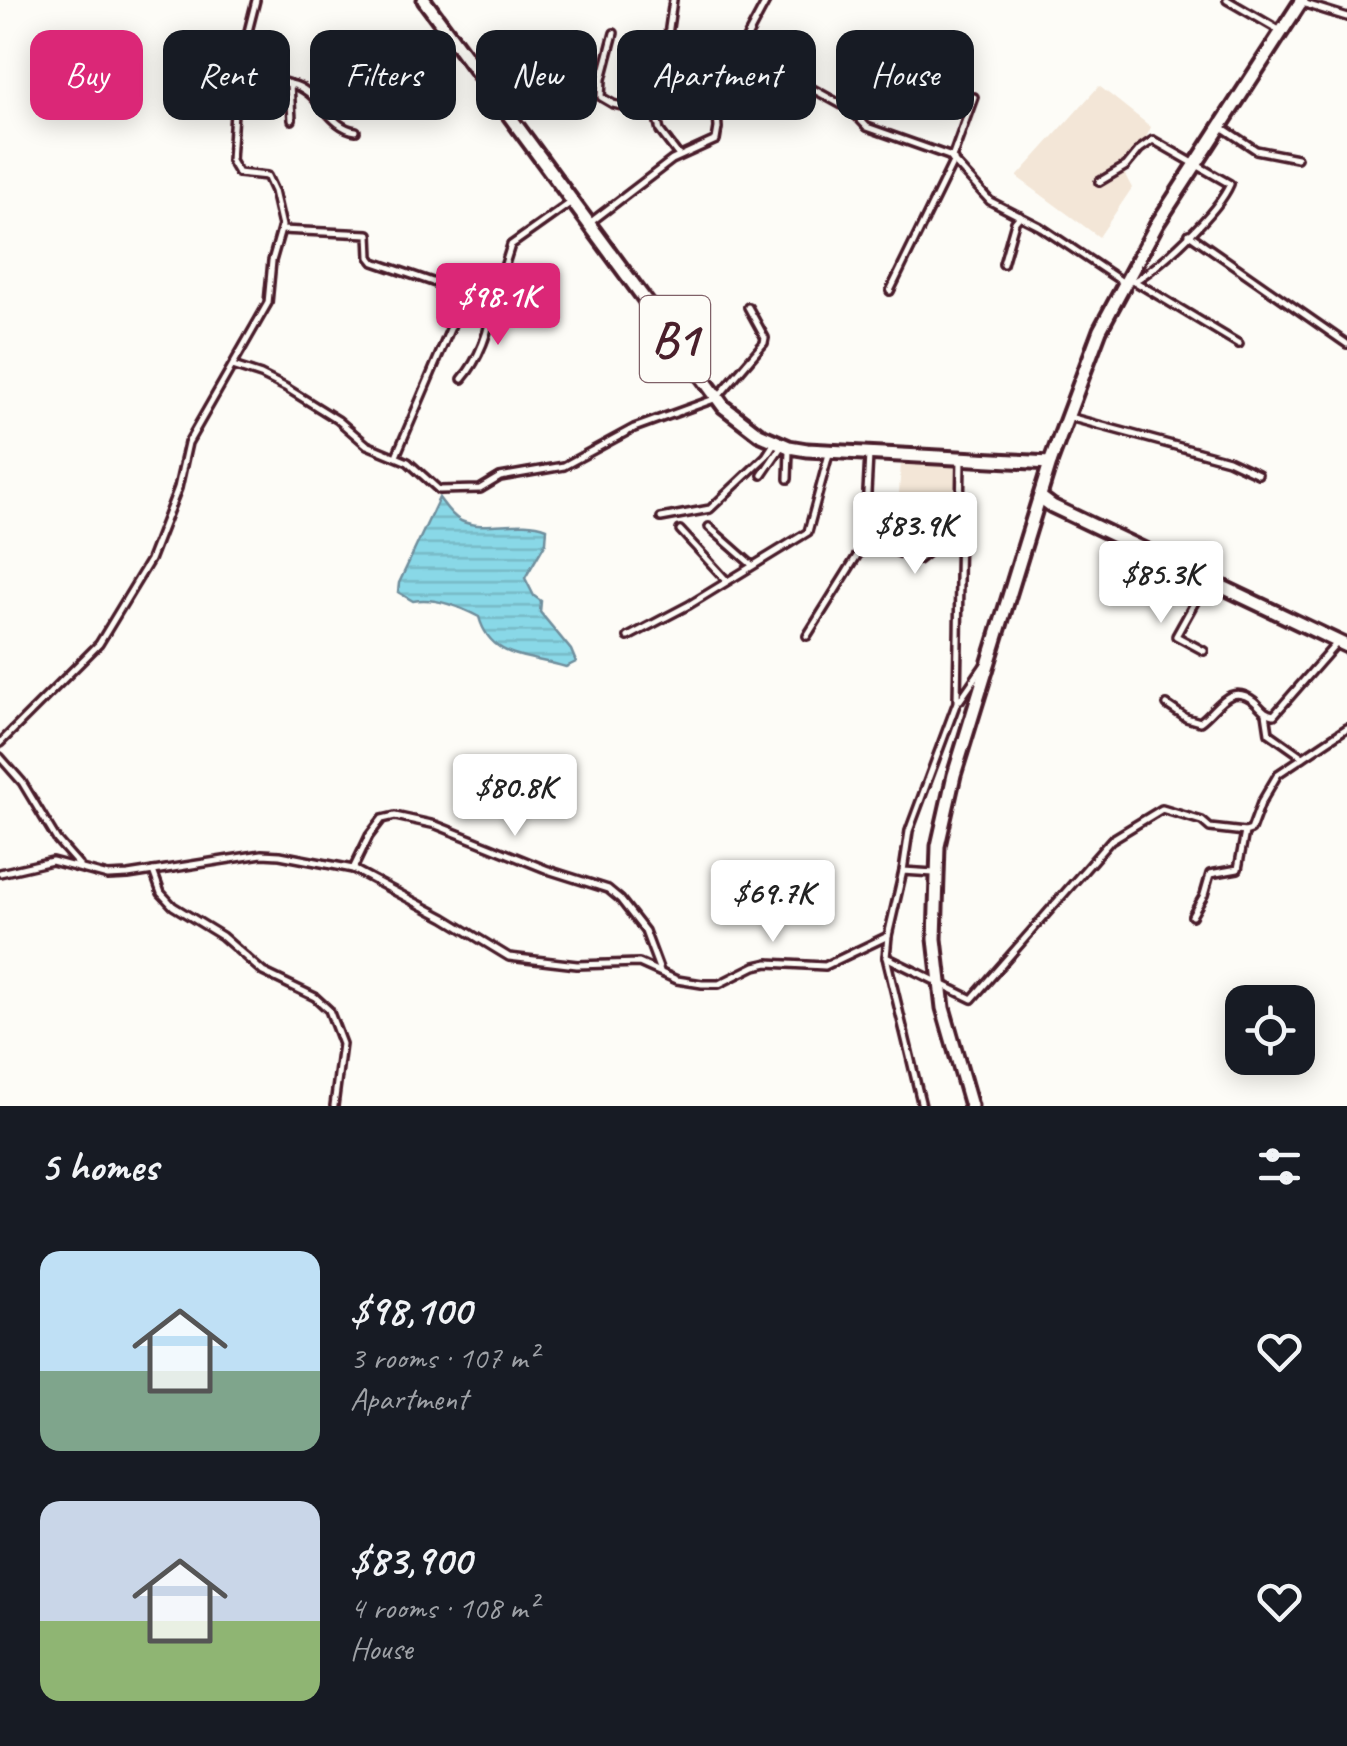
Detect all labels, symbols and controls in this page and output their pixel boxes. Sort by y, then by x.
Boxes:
chip: Buy [30,30,143,120]
chip: Rent [163,30,290,120]
chip: Filters [310,30,456,120]
chip: New [476,30,597,120]
chip: Apartment [617,30,816,120]
chip: House [836,30,974,120]
pin: $98.1K [417,263,579,348]
text: $98.1K [458,275,538,316]
road number: B1 [640,296,710,382]
pin: $83.9K [834,492,996,577]
text: $83.9K [875,504,955,545]
pin: $85.3K [1080,541,1242,626]
text: $85.3K [1121,553,1201,594]
pin: $80.8K [434,754,596,839]
text: $80.8K [475,766,555,807]
pin: $69.7K [692,860,854,945]
text: $69.7K [733,872,813,913]
map controls [1225,985,1315,1075]
button: locate [1225,985,1315,1075]
icon: filters [1252,1139,1307,1194]
text: 5 homes [40,1140,158,1193]
text: $98,100 [350,1284,471,1337]
icon: home [120,1291,240,1411]
icon: heart [1252,1324,1307,1379]
text: 3 rooms · 107 m² [350,1337,537,1378]
text: Apartment [350,1378,468,1419]
text: $83,900 [350,1534,471,1587]
icon: home [120,1541,240,1661]
icon: heart [1252,1574,1307,1629]
text: 4 rooms · 108 m² [350,1587,537,1628]
text: House [350,1628,412,1669]

